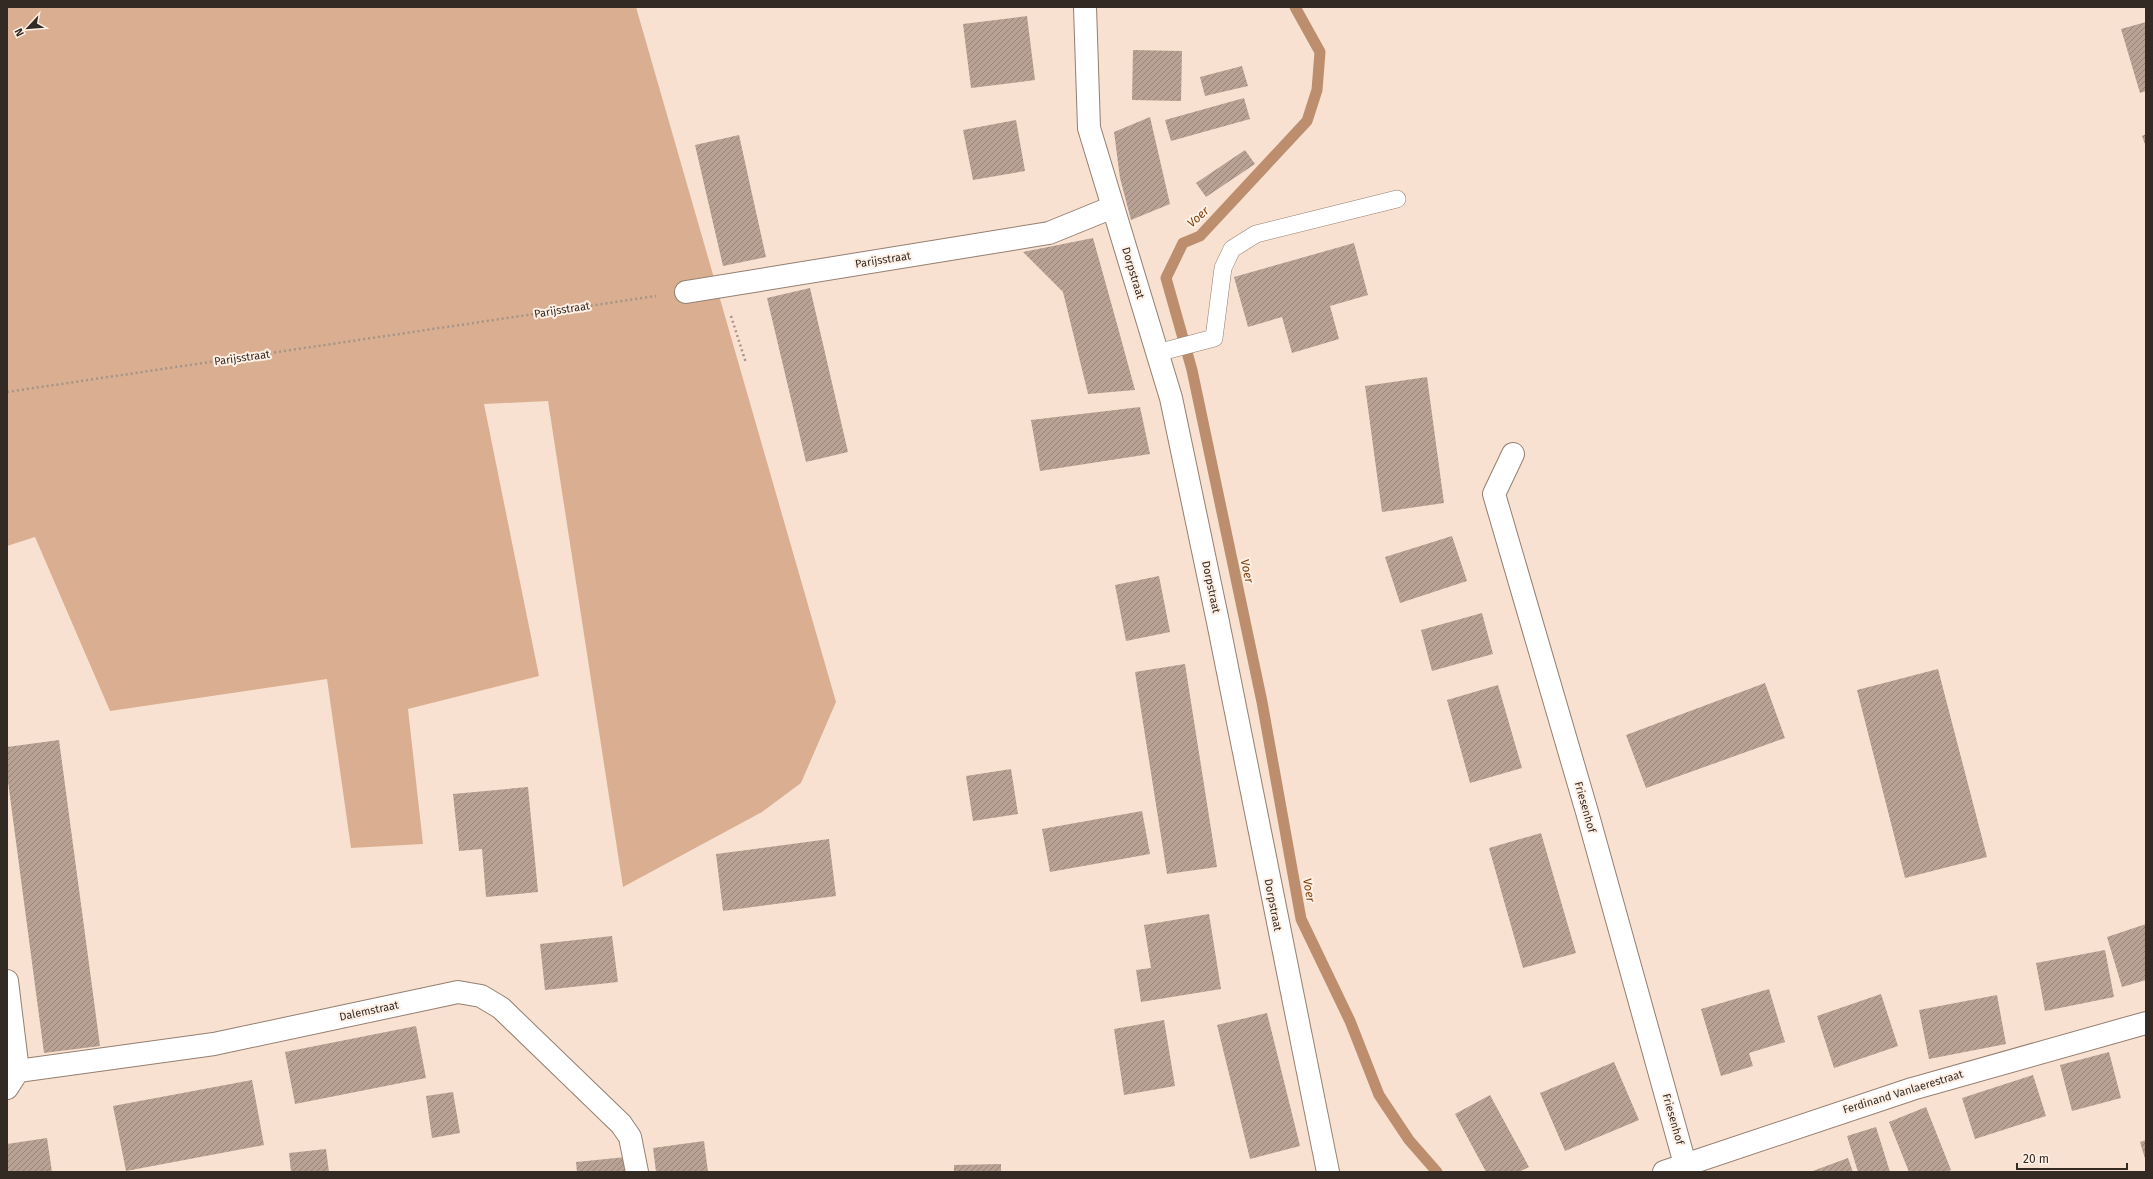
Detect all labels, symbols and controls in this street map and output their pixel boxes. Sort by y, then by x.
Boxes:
north arrow [8,8,48,48]
text: N [12,26,27,38]
water label: Voer [1184,203,1212,230]
street label: Dorpstraat [1119,246,1147,300]
street label: Parijsstraat [854,249,912,271]
street label: Parijsstraat [533,299,591,321]
street label: Parijsstraat [213,348,271,368]
water label: Voer [1238,558,1256,585]
street label: Dorpstraat [1199,560,1223,614]
street label: Friesenhof [1572,780,1599,835]
water label: Voer [1300,877,1318,903]
street label: Dorpstraat [1262,878,1284,932]
street label: Dalemstraat [338,998,400,1024]
street label: Ferdinand Vanlaerestraat [1841,1068,1965,1116]
street label: Friesenhof [1660,1092,1687,1147]
scale bar [2017,1145,2127,1171]
text: 20 m [2023,1152,2049,1166]

